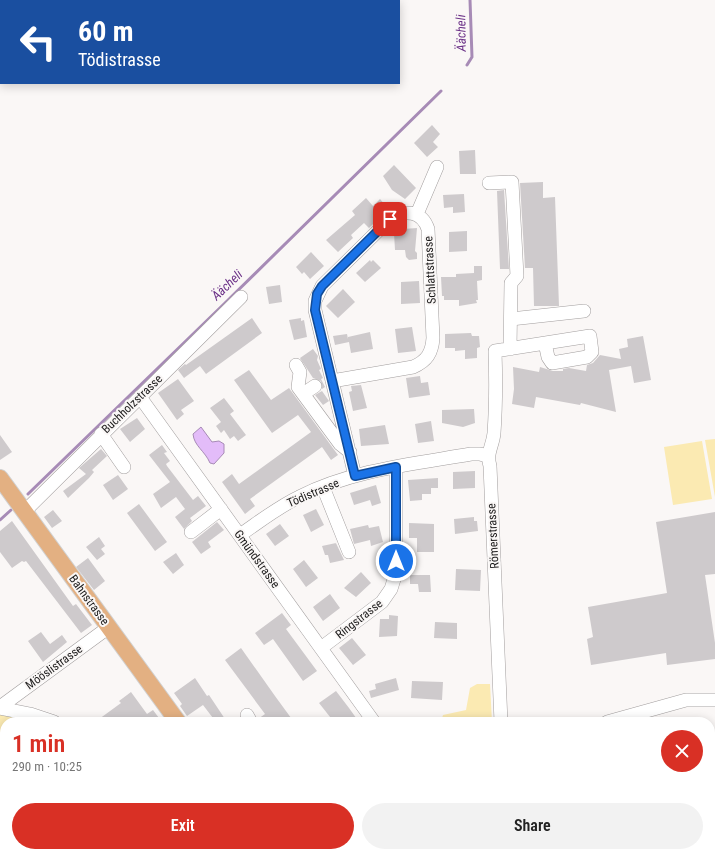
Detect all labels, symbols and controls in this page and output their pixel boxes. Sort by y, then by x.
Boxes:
water label: Äächeli [453,14,469,53]
text: 60 m [78,15,134,48]
icon: left [12,16,64,68]
text: Tödistrasse [78,49,161,70]
pin [373,202,407,236]
icon: arrive [379,208,401,230]
street label: Schlattstrasse [421,235,439,304]
water label: Äächeli [208,267,246,304]
street label: Buchholzstrasse [99,372,165,436]
street label: Tödistrasse [285,476,341,510]
street label: Römerstrasse [484,503,502,569]
street label: Gmündstrasse [231,527,283,591]
position arrow [375,540,417,582]
street label: Bahnstrasse [66,572,112,628]
street label: Ringstrasse [333,596,386,642]
street label: Mööslistrasse [23,641,85,692]
text: 1 min [12,730,65,758]
button: close [661,730,703,772]
text: 290 m · 10:25 [12,759,82,774]
button: Exit [12,803,354,849]
button: Share [362,803,703,849]

